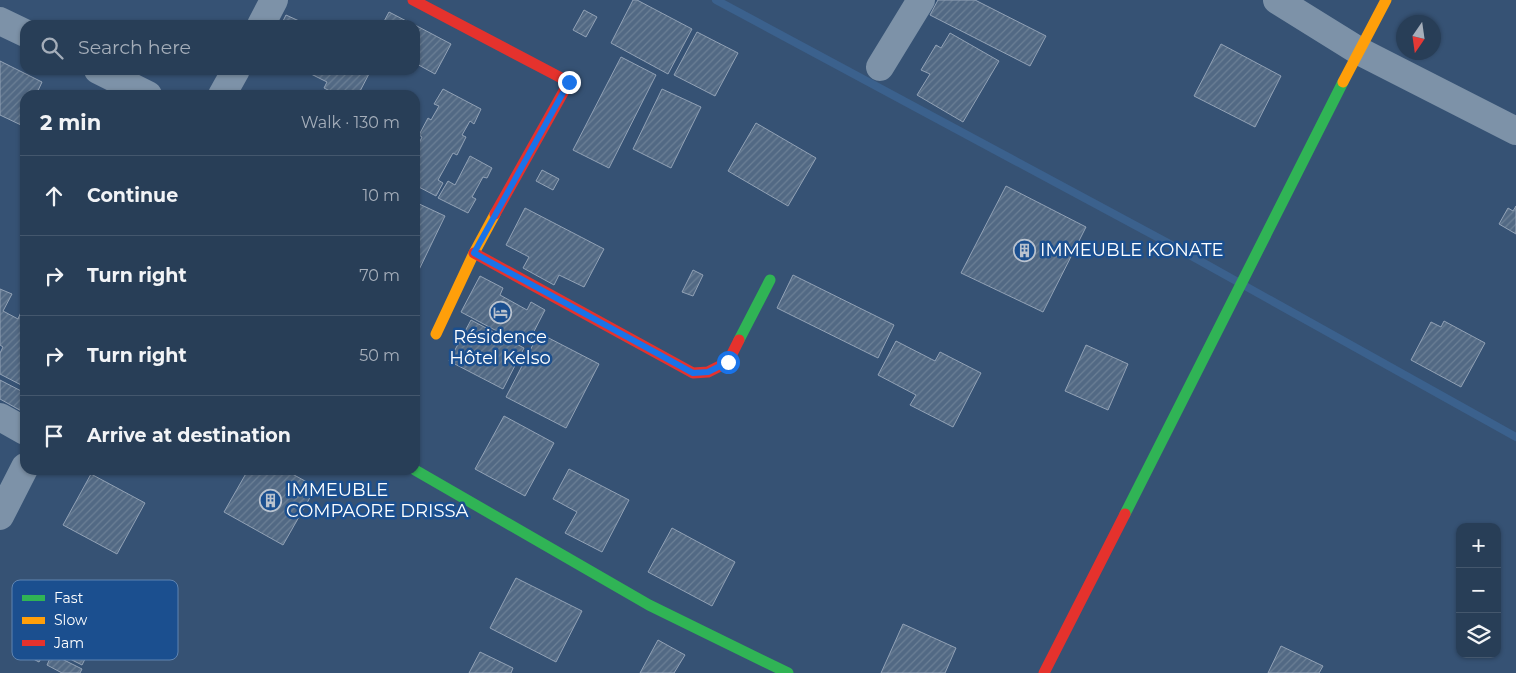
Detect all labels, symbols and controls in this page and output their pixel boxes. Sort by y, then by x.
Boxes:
north arrow [1396,15,1441,60]
search box [20,20,420,75]
icon: search [38,34,66,62]
text: Search here [78,36,191,59]
route end [558,71,581,94]
text: 2 min [40,110,101,135]
text: Walk · 130 m [301,113,400,132]
icon: ahead [40,182,68,210]
text: Continue [87,184,178,207]
text: 10 m [362,186,400,205]
building icon: IMMEUBLE KONATE [1012,238,1036,262]
place label: IMMEUBLE KONATE [1040,239,1224,261]
icon: right [40,262,68,290]
text: Turn right [87,264,187,287]
text: 70 m [359,266,400,285]
hotel icon: Résidence Hôtel Kelso [488,300,512,324]
place label: Résidence Hôtel Kelso [449,326,551,369]
icon: right [40,342,68,370]
text: Turn right [87,344,187,367]
text: 50 m [359,346,400,365]
route start [717,351,740,374]
icon: arrive [40,422,68,450]
text: Arrive at destination [87,424,291,447]
place label: IMMEUBLE COMPAORE DRISSA [286,479,469,522]
building icon: IMMEUBLE COMPAORE DRISSA [258,488,282,512]
map controls [1456,523,1501,658]
button: + [1456,523,1501,568]
button: − [1456,568,1501,613]
legend [12,580,178,660]
text: Fast [54,589,84,607]
text: Slow [54,611,88,629]
button: layers [1456,613,1501,658]
text: Jam [53,634,84,652]

